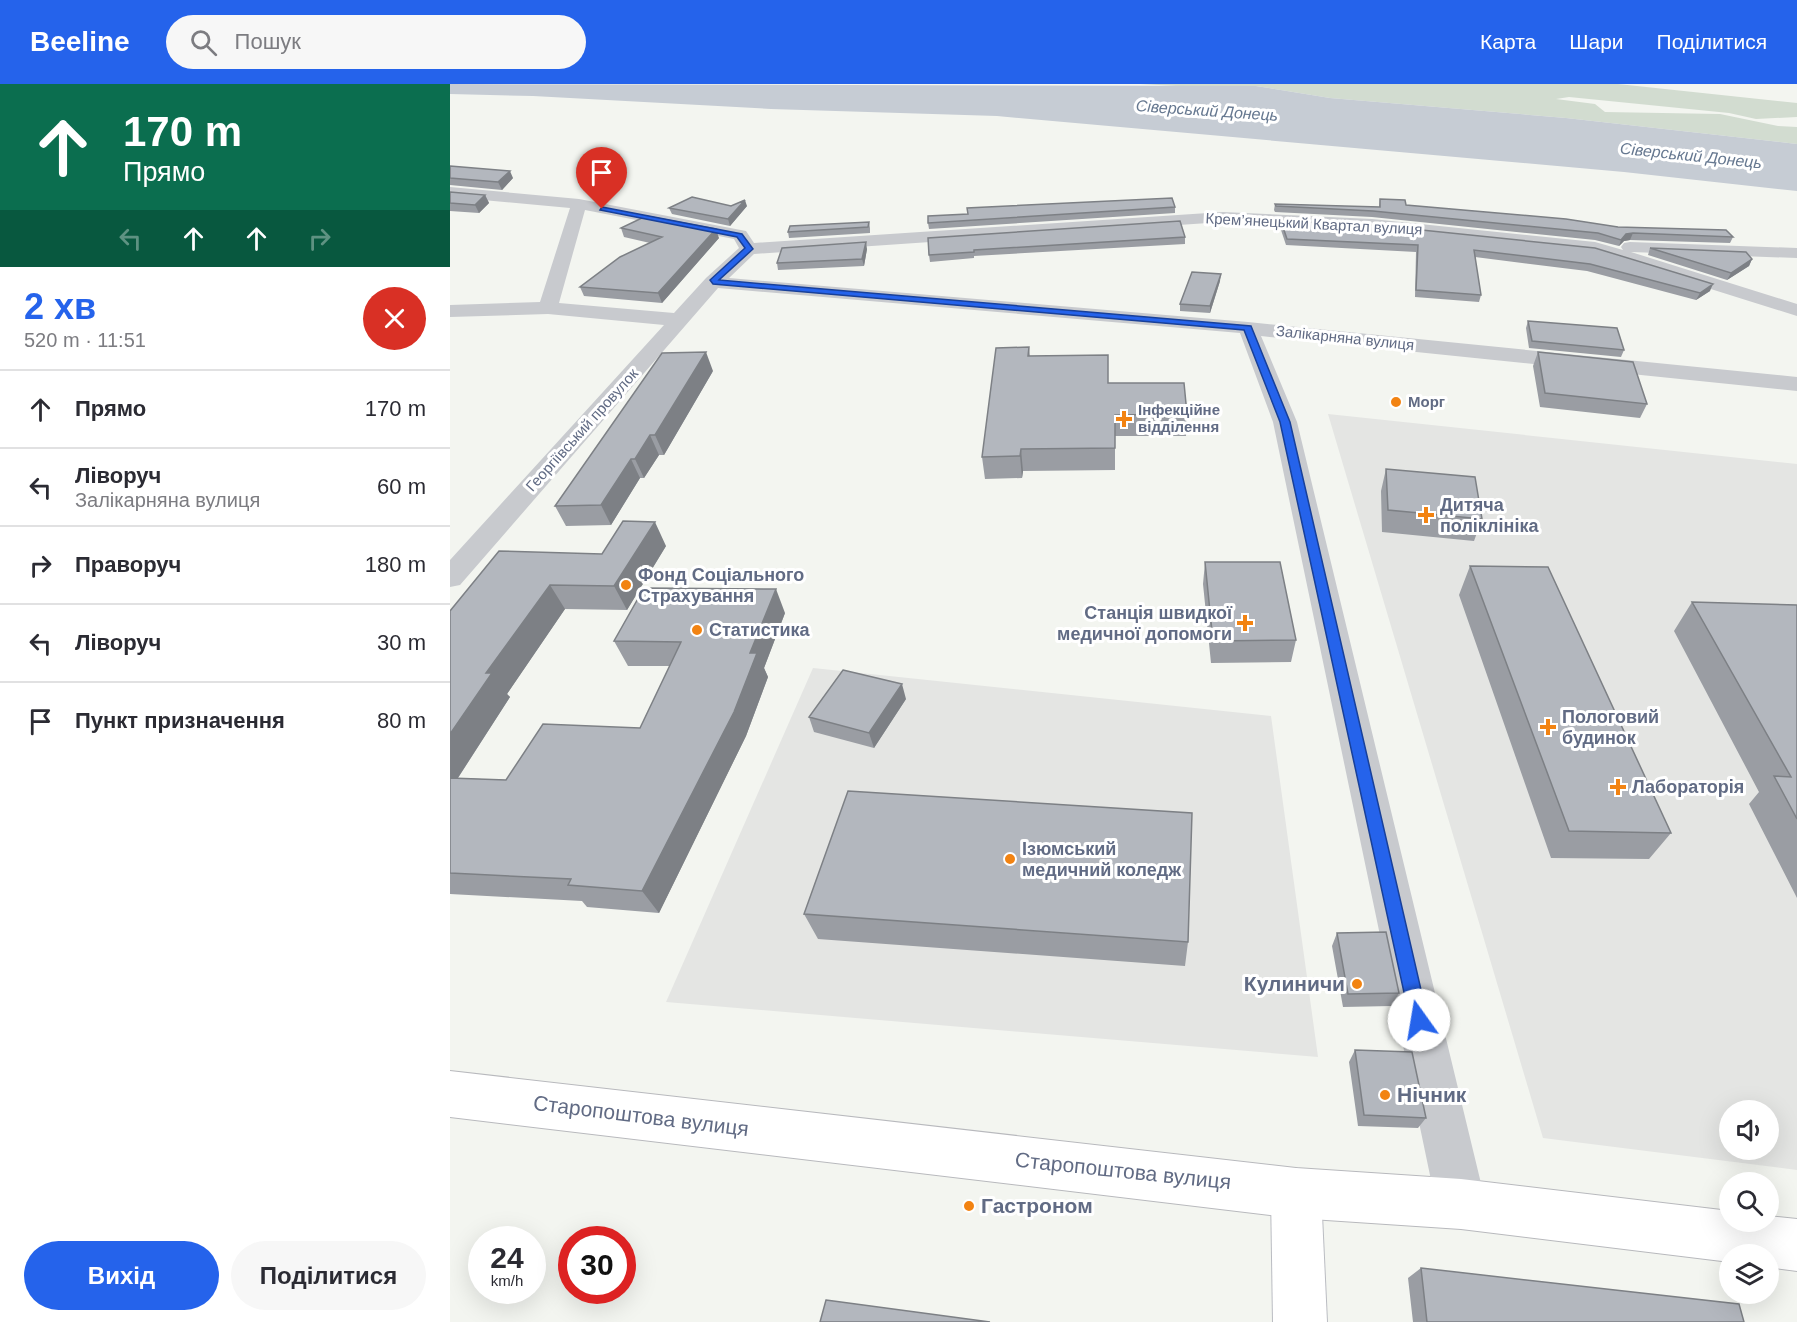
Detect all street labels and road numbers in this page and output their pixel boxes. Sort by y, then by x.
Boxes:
street label: Крем’янецький Квартал вулиця [1205,209,1423,238]
street label: Залікарняна вулиця [1275,322,1415,353]
street label: Георгіївський провулок [522,365,641,494]
street label: Старопоштова вулиця [532,1091,750,1140]
street label: Старопоштова вулиця [1014,1148,1232,1193]

